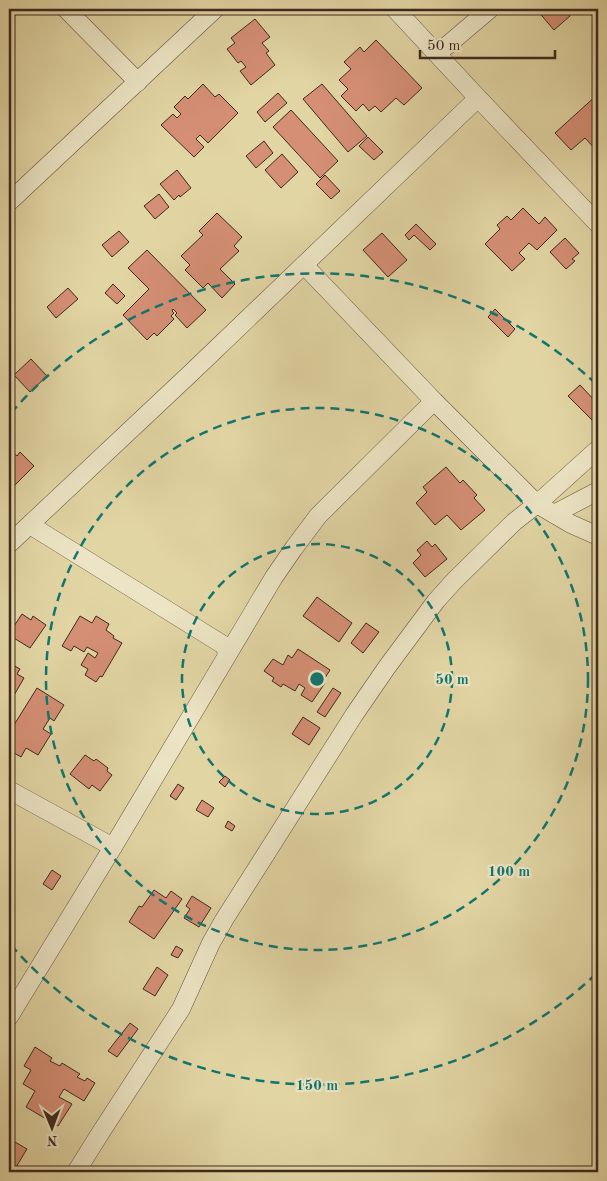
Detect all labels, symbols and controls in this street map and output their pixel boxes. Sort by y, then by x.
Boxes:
scale bar [420,28,554,60]
text: 50 m [427,39,461,54]
centre of rings [308,670,326,688]
text: 50 m [435,673,469,688]
text: 100 m [488,865,530,880]
text: 150 m [296,1079,338,1094]
north arrow [28,1104,78,1154]
text: N [46,1133,58,1147]

